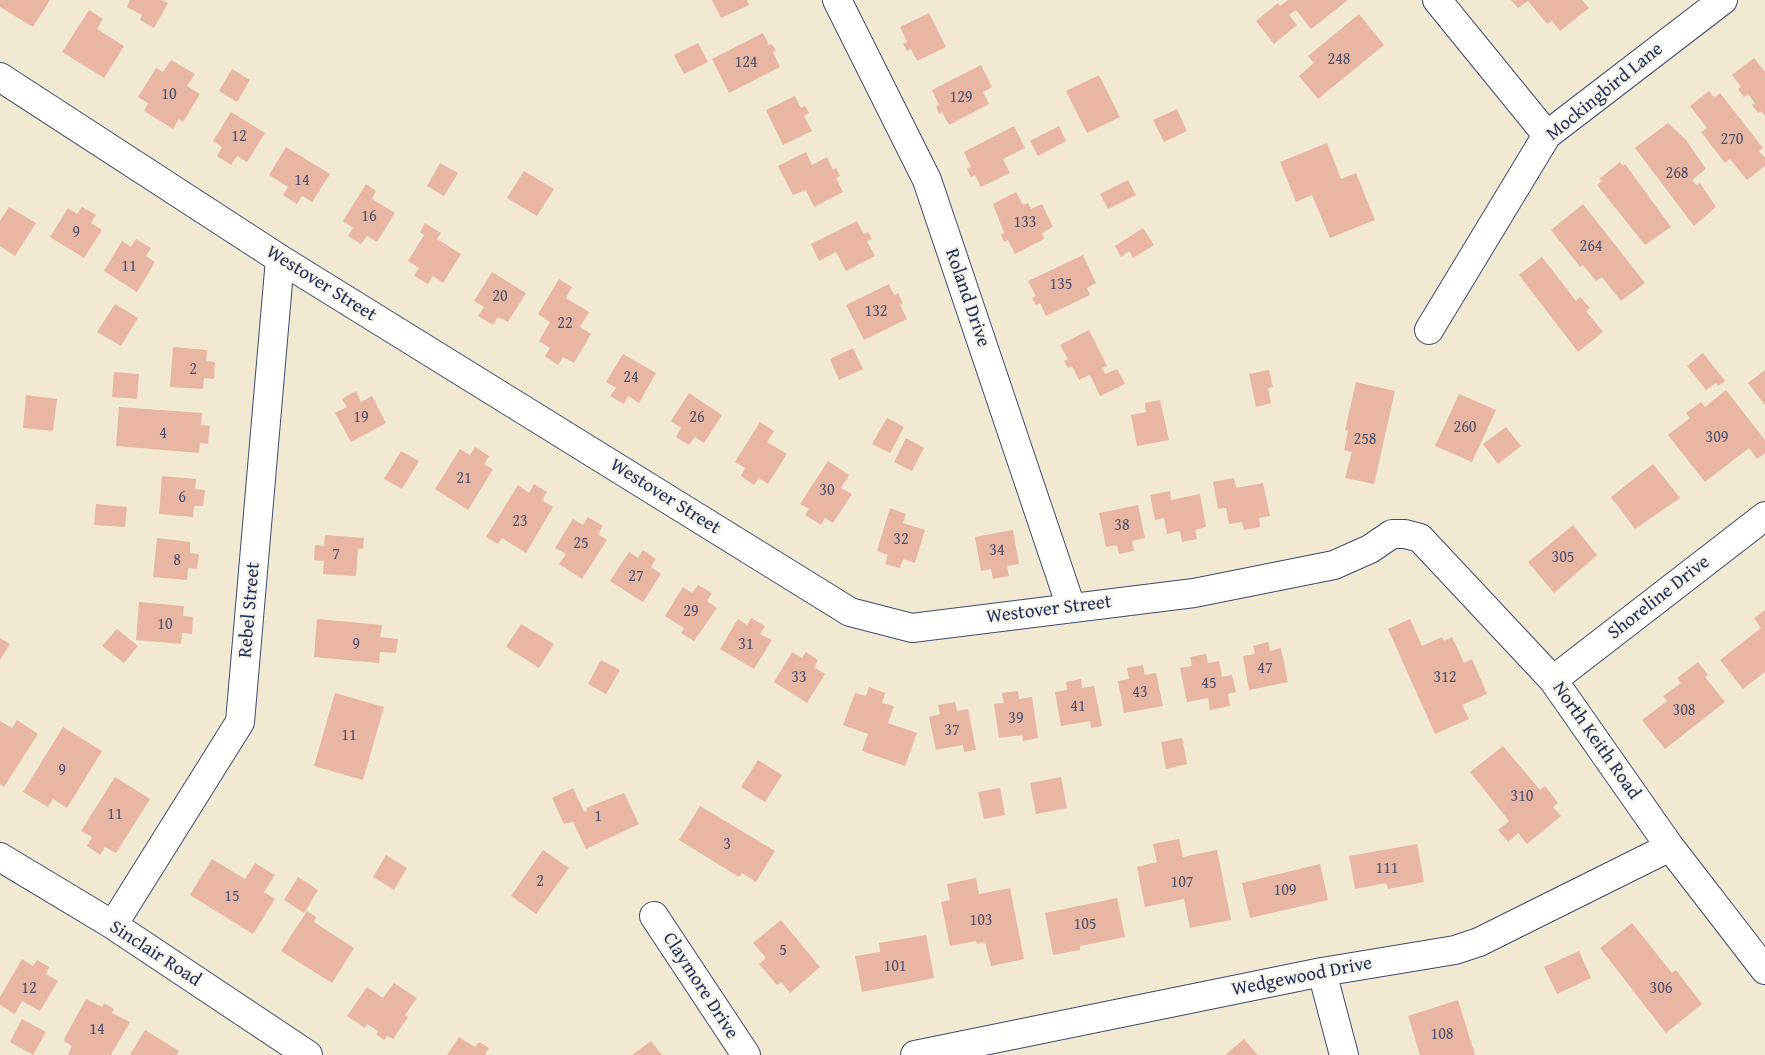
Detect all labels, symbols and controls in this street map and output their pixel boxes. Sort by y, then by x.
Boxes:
street label: Mockingbird Lane [1542,38,1668,146]
house number: 248 [1327,50,1351,70]
house number: 124 [734,53,758,73]
house number: 10 [161,85,177,105]
house number: 129 [949,88,973,108]
house number: 12 [231,127,247,147]
house number: 270 [1720,130,1744,150]
house number: 268 [1665,164,1689,184]
house number: 14 [294,171,310,191]
house number: 16 [361,207,377,227]
house number: 133 [1013,213,1037,233]
house number: 9 [72,223,80,243]
house number: 264 [1579,237,1603,257]
street label: Westover Street [262,241,380,327]
street label: Roland Drive [940,246,994,350]
house number: 11 [121,257,137,277]
house number: 135 [1049,275,1073,295]
house number: 20 [492,287,508,307]
house number: 132 [864,302,888,322]
house number: 22 [557,314,573,334]
house number: 2 [189,360,197,380]
house number: 24 [623,368,639,388]
house number: 19 [353,408,369,428]
house number: 26 [689,408,705,428]
house number: 260 [1453,418,1477,438]
house number: 4 [159,424,167,444]
house number: 309 [1705,428,1729,448]
house number: 258 [1353,430,1377,450]
street label: Westover Street [606,454,724,540]
house number: 21 [456,469,472,489]
house number: 30 [819,481,835,501]
house number: 6 [178,488,186,508]
house number: 23 [512,512,528,532]
house number: 38 [1114,516,1130,536]
house number: 32 [893,530,909,550]
house number: 25 [573,534,589,554]
house number: 34 [989,541,1005,561]
house number: 7 [332,545,340,565]
house number: 305 [1551,548,1575,568]
house number: 8 [173,551,181,571]
street label: Shoreline Drive [1603,551,1715,645]
street label: Rebel Street [234,561,266,659]
house number: 27 [628,567,644,587]
street label: Westover Street [985,591,1113,629]
house number: 29 [683,602,699,622]
house number: 10 [157,615,173,635]
house number: 9 [352,635,360,655]
house number: 31 [738,635,754,655]
house number: 47 [1257,659,1273,679]
house number: 33 [791,668,807,688]
house number: 312 [1433,668,1457,688]
house number: 45 [1201,674,1217,694]
street label: North Keith Road [1547,678,1645,804]
house number: 43 [1132,683,1148,703]
house number: 41 [1070,697,1086,717]
house number: 308 [1672,701,1696,721]
house number: 39 [1008,709,1024,729]
house number: 37 [944,721,960,741]
house number: 11 [341,726,357,746]
house number: 9 [58,761,66,781]
house number: 310 [1510,787,1534,807]
house number: 11 [107,805,123,825]
house number: 1 [594,807,602,827]
house number: 3 [723,835,731,855]
house number: 111 [1375,859,1399,879]
house number: 2 [536,872,544,892]
house number: 107 [1170,873,1194,893]
house number: 109 [1273,881,1297,901]
house number: 15 [224,887,240,907]
house number: 103 [969,911,993,931]
house number: 105 [1073,915,1097,935]
street label: Sinclair Road [105,916,205,992]
street label: Claymore Drive [657,928,743,1044]
house number: 5 [779,941,787,961]
street label: Wedgewood Drive [1230,952,1374,1002]
house number: 101 [883,957,907,977]
house number: 12 [21,979,37,999]
house number: 306 [1649,979,1673,999]
house number: 14 [89,1020,105,1040]
house number: 108 [1430,1025,1454,1045]

